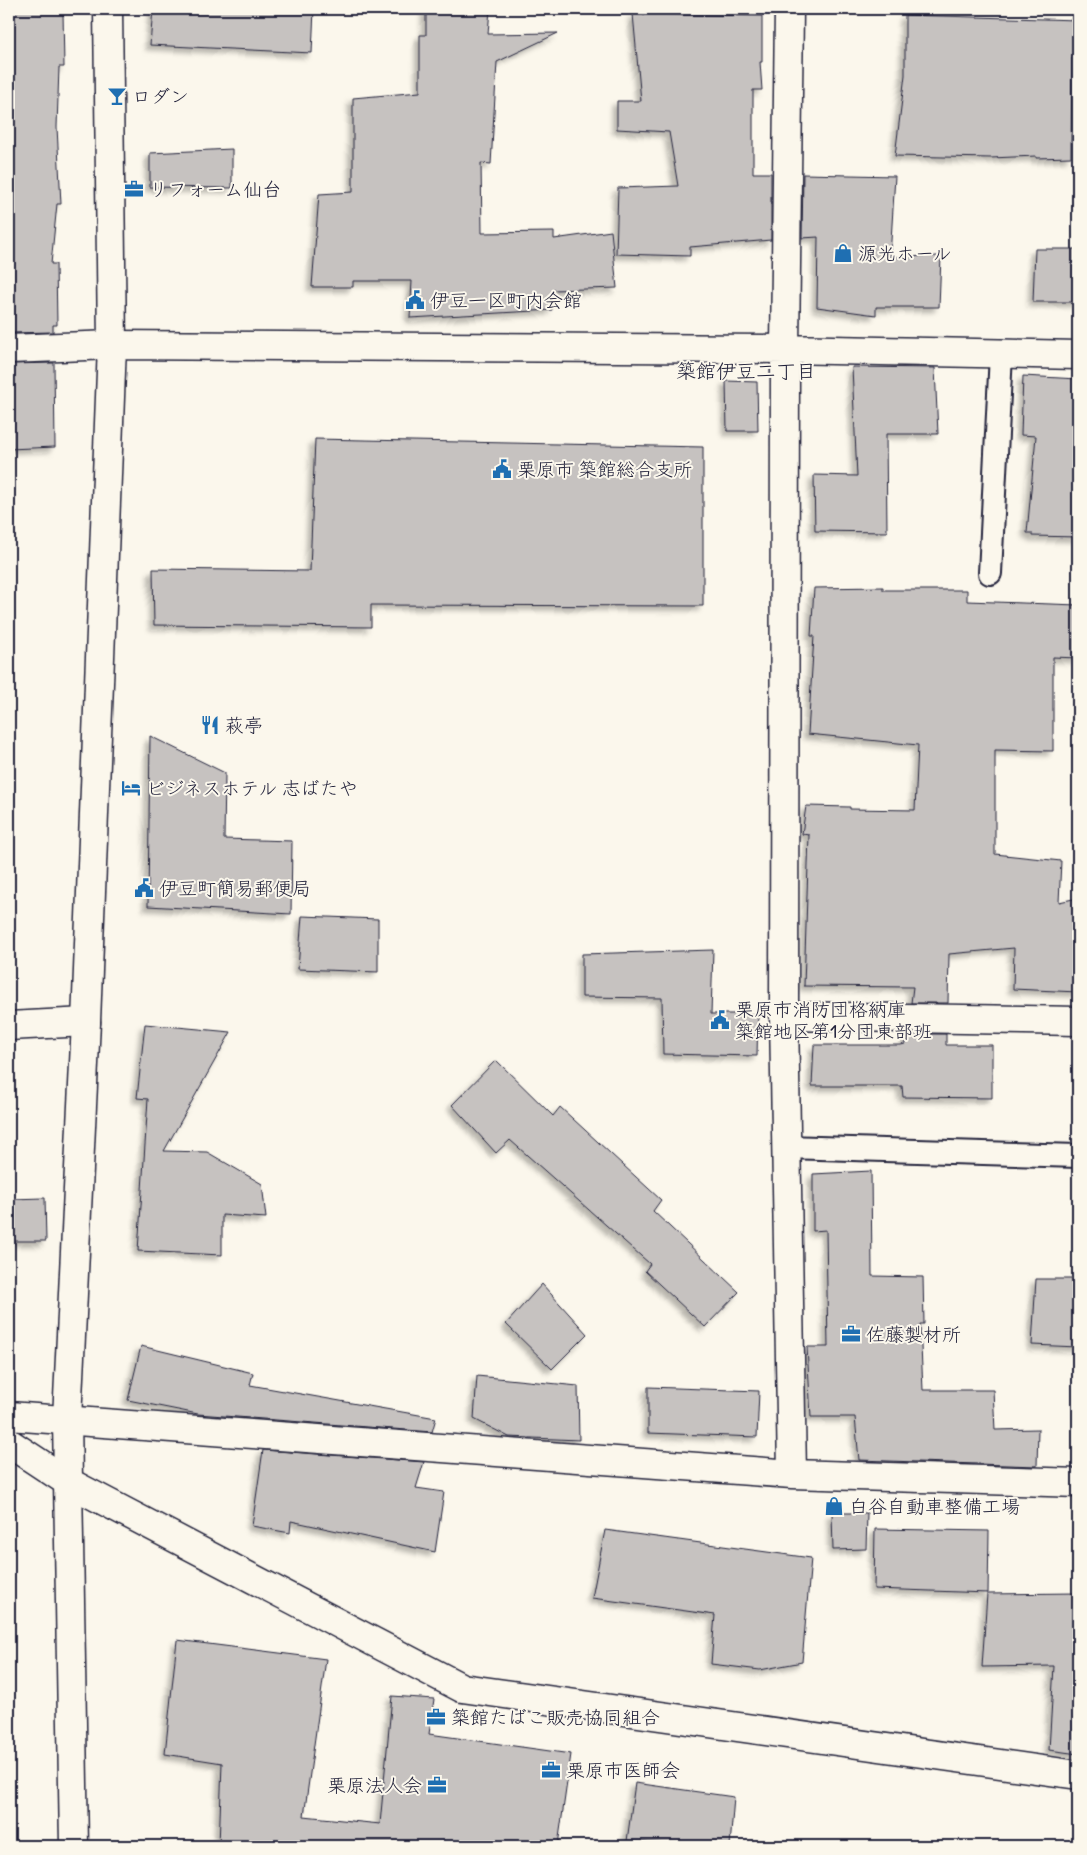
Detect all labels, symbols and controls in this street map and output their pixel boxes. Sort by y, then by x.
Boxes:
place label: ロダン [132,83,189,109]
bar icon: ロダン [106,85,128,107]
place label: リフォーム仙台 [149,176,281,202]
office icon: リフォーム仙台 [123,178,145,200]
place label: 源光ホール [858,240,952,266]
shop icon: 源光ホール [832,242,854,264]
place label: 伊豆一区町内会館 [430,287,582,313]
public building icon: 伊豆一区町内会館 [404,289,426,311]
district label: 築館伊豆二丁目 [676,357,816,384]
place label: 栗原市 築館総合支所 [517,456,692,482]
public building icon: 栗原市 築館総合支所 [491,458,513,480]
place label: 萩亭 [225,712,263,738]
restaurant icon: 萩亭 [199,714,221,736]
place label: ビジネスホテル 志ばたや [146,775,358,801]
hotel icon: ビジネスホテル 志ばたや [120,777,142,799]
place label: 伊豆町簡易郵便局 [159,875,311,901]
public building icon: 伊豆町簡易郵便局 [133,877,155,899]
place label: 栗原市消防団格納庫 築館地区第1分団東部班 [735,996,932,1044]
public building icon: 栗原市消防団格納庫 築館地区第1分団東部班 [709,1009,731,1031]
place label: 佐藤製材所 [866,1321,961,1347]
office icon: 佐藤製材所 [840,1323,862,1345]
place label: 白谷自動車整備工場 [849,1493,1020,1519]
shop icon: 白谷自動車整備工場 [823,1495,845,1517]
place label: 築館たばこ販売協同組合 [451,1704,660,1730]
office icon: 築館たばこ販売協同組合 [425,1706,447,1728]
place label: 栗原市医師会 [566,1757,680,1783]
office icon: 栗原市医師会 [540,1759,562,1781]
place label: 栗原法人会 [327,1772,422,1798]
office icon: 栗原法人会 [426,1774,448,1796]

